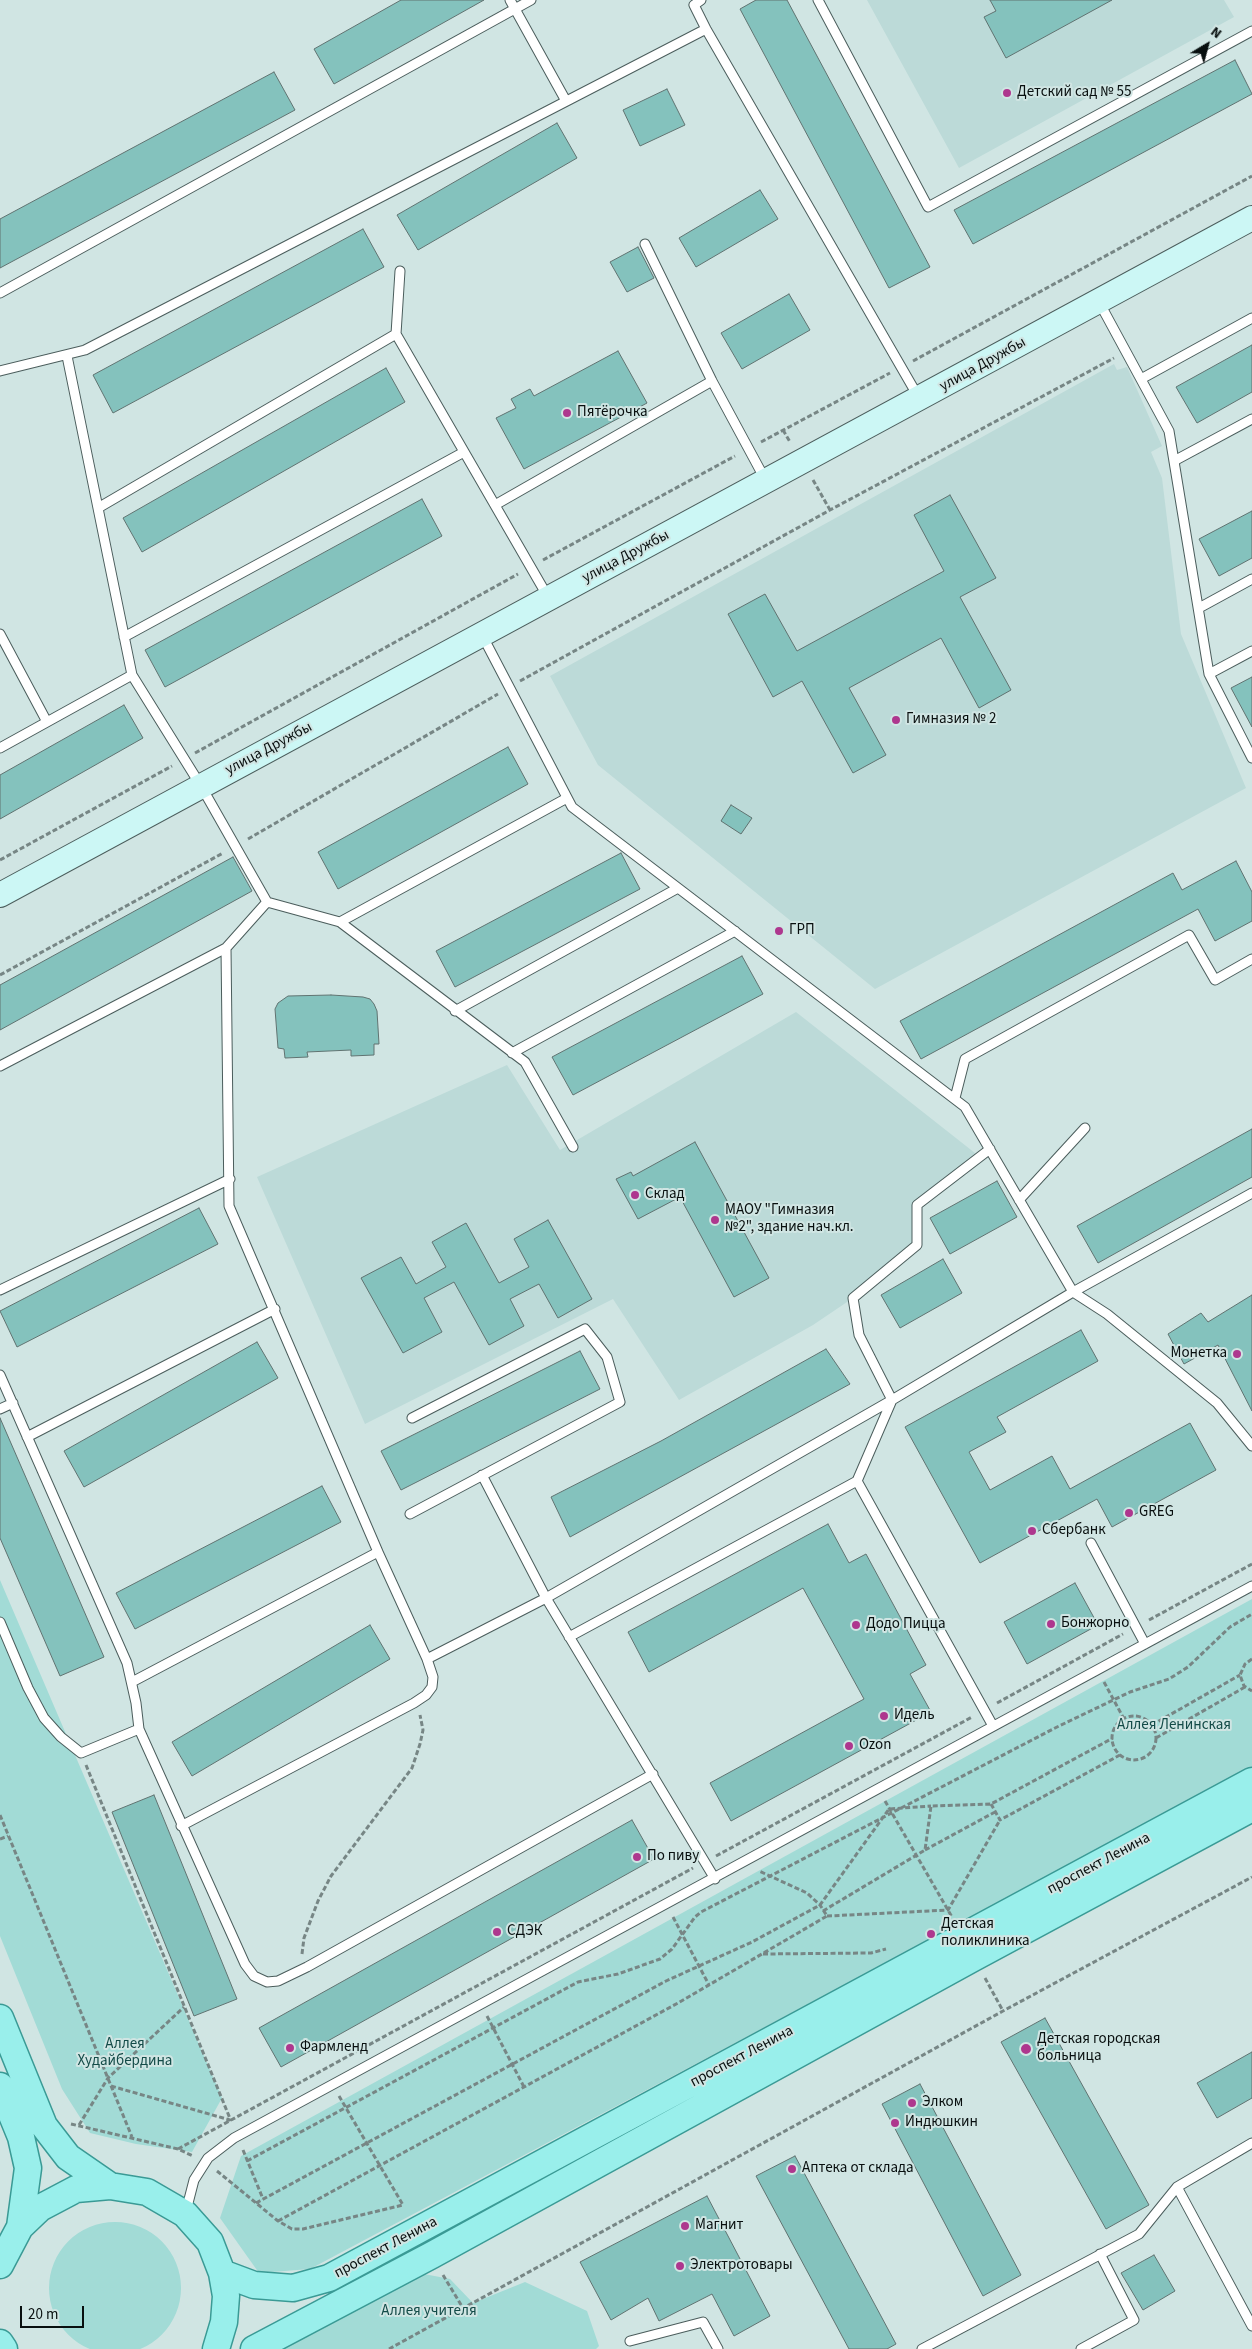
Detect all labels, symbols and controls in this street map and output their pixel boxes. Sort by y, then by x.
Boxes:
north arrow [1182,20,1232,70]
text: N [1206,22,1226,44]
place label: Детский сад № 55 [1017,84,1131,102]
marker: Детский сад № 55 [1001,87,1013,99]
street label: улица Дружбы [937,334,1029,396]
place label: Пятёрочка [577,404,648,422]
marker: Пятёрочка [561,407,573,419]
street label: улица Дружбы [579,527,673,587]
place label: Гимназия № 2 [906,711,996,729]
marker: Гимназия № 2 [890,714,902,726]
street label: улица Дружбы [222,719,316,779]
place label: ГРП [789,922,815,940]
marker: ГРП [773,925,785,937]
place label: Склад [645,1186,685,1204]
marker: Склад [629,1189,641,1201]
place label: МАОУ "Гимназия №2", здание нач.кл. [725,1202,854,1237]
marker: МАОУ "Гимназия №2", здание нач.кл. [709,1214,721,1226]
place label: Монетка [1171,1345,1227,1363]
marker: Монетка [1231,1348,1243,1360]
place label: GREG [1139,1504,1174,1522]
marker: GREG [1123,1507,1135,1519]
place label: Сбербанк [1042,1522,1106,1540]
marker: Сбербанк [1026,1525,1038,1537]
place label: Бонжорно [1061,1615,1129,1633]
place label: Додо Пицца [866,1616,945,1634]
marker: Бонжорно [1045,1618,1057,1630]
marker: Додо Пицца [850,1619,862,1631]
place label: Идель [894,1707,935,1725]
marker: Идель [878,1710,890,1722]
park label: Аллея Ленинская [1117,1717,1231,1735]
place label: Ozon [859,1737,891,1755]
marker: Ozon [843,1740,855,1752]
street label: проспект Ленина [1044,1829,1154,1899]
place label: По пиву [647,1848,699,1866]
marker: По пиву [631,1851,643,1863]
place label: Детская поликлиника [941,1916,1029,1951]
place label: СДЭК [507,1923,542,1941]
marker: СДЭК [491,1926,503,1938]
marker: Детская поликлиника [925,1928,937,1940]
street label: проспект Ленина [687,2022,797,2092]
place label: Детская городская больница [1037,2031,1161,2066]
park label: Аллея Худайбердина [78,2036,172,2071]
place label: Фармленд [300,2039,368,2057]
marker: Фармленд [284,2042,296,2054]
marker: Детская городская больница [1019,2042,1033,2056]
place label: Элком [922,2094,963,2112]
marker: Элком [906,2097,918,2109]
place label: Индюшкин [905,2114,978,2132]
marker: Индюшкин [889,2117,901,2129]
place label: Аптека от склада [802,2160,914,2178]
marker: Аптека от склада [786,2163,798,2175]
street label: проспект Ленина [331,2213,441,2283]
place label: Магнит [695,2217,743,2235]
marker: Магнит [679,2220,691,2232]
place label: Электротовары [690,2257,793,2275]
marker: Электротовары [674,2260,686,2272]
scale bar [22,2296,86,2328]
park label: Аллея учителя [381,2303,477,2321]
text: 20 m [28,2304,58,2325]

